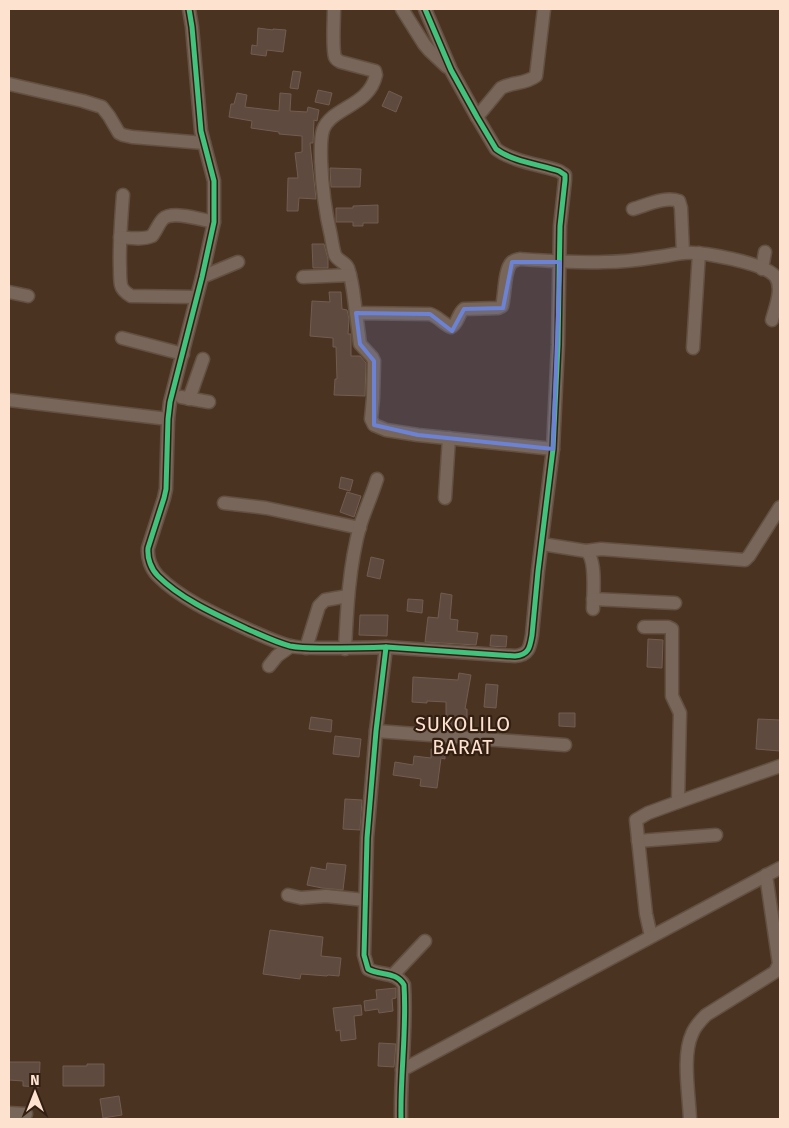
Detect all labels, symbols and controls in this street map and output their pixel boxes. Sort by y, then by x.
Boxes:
district label: SUKOLILO BARAT [415,712,511,759]
north arrow [10,1068,60,1118]
text: N [30,1072,40,1089]

